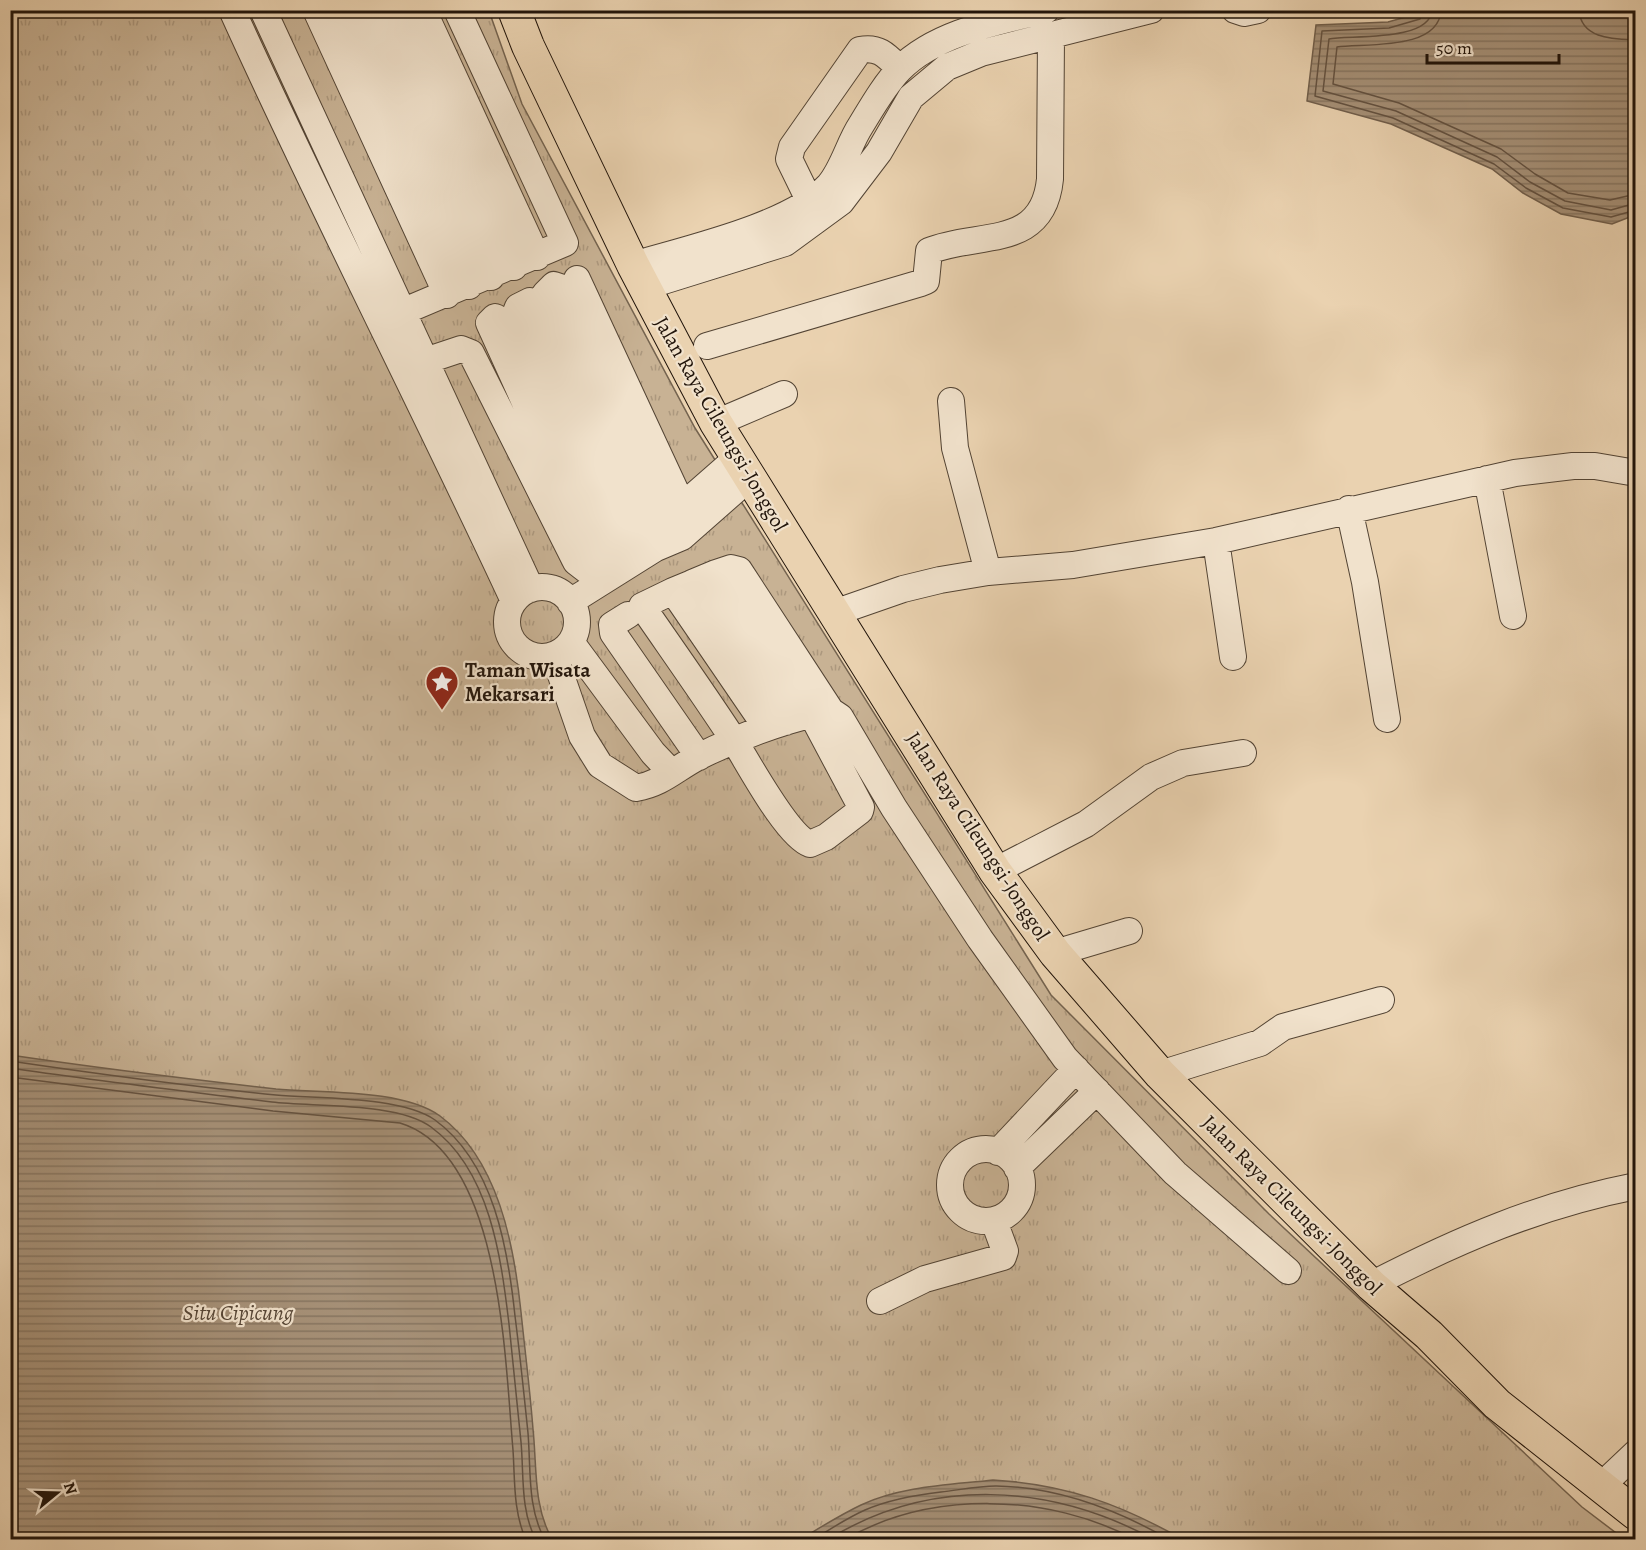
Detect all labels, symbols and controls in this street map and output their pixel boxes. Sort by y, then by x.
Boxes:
scale bar [1427,27,1559,65]
text: 50 m [1436,36,1472,60]
street label: Jalan Raya Cileungsi-Jonggol [648,311,794,537]
place label: Taman Wisata Mekarsari [465,656,591,708]
place icon: Taman Wisata Mekarsari [424,664,460,711]
street label: Jalan Raya Cileungsi-Jonggol [900,726,1056,946]
street label: Jalan Raya Cileungsi-Jonggol [1196,1109,1388,1301]
water label: Situ Cipicung [182,1298,294,1328]
north arrow [27,1463,87,1523]
text: N [58,1479,83,1498]

